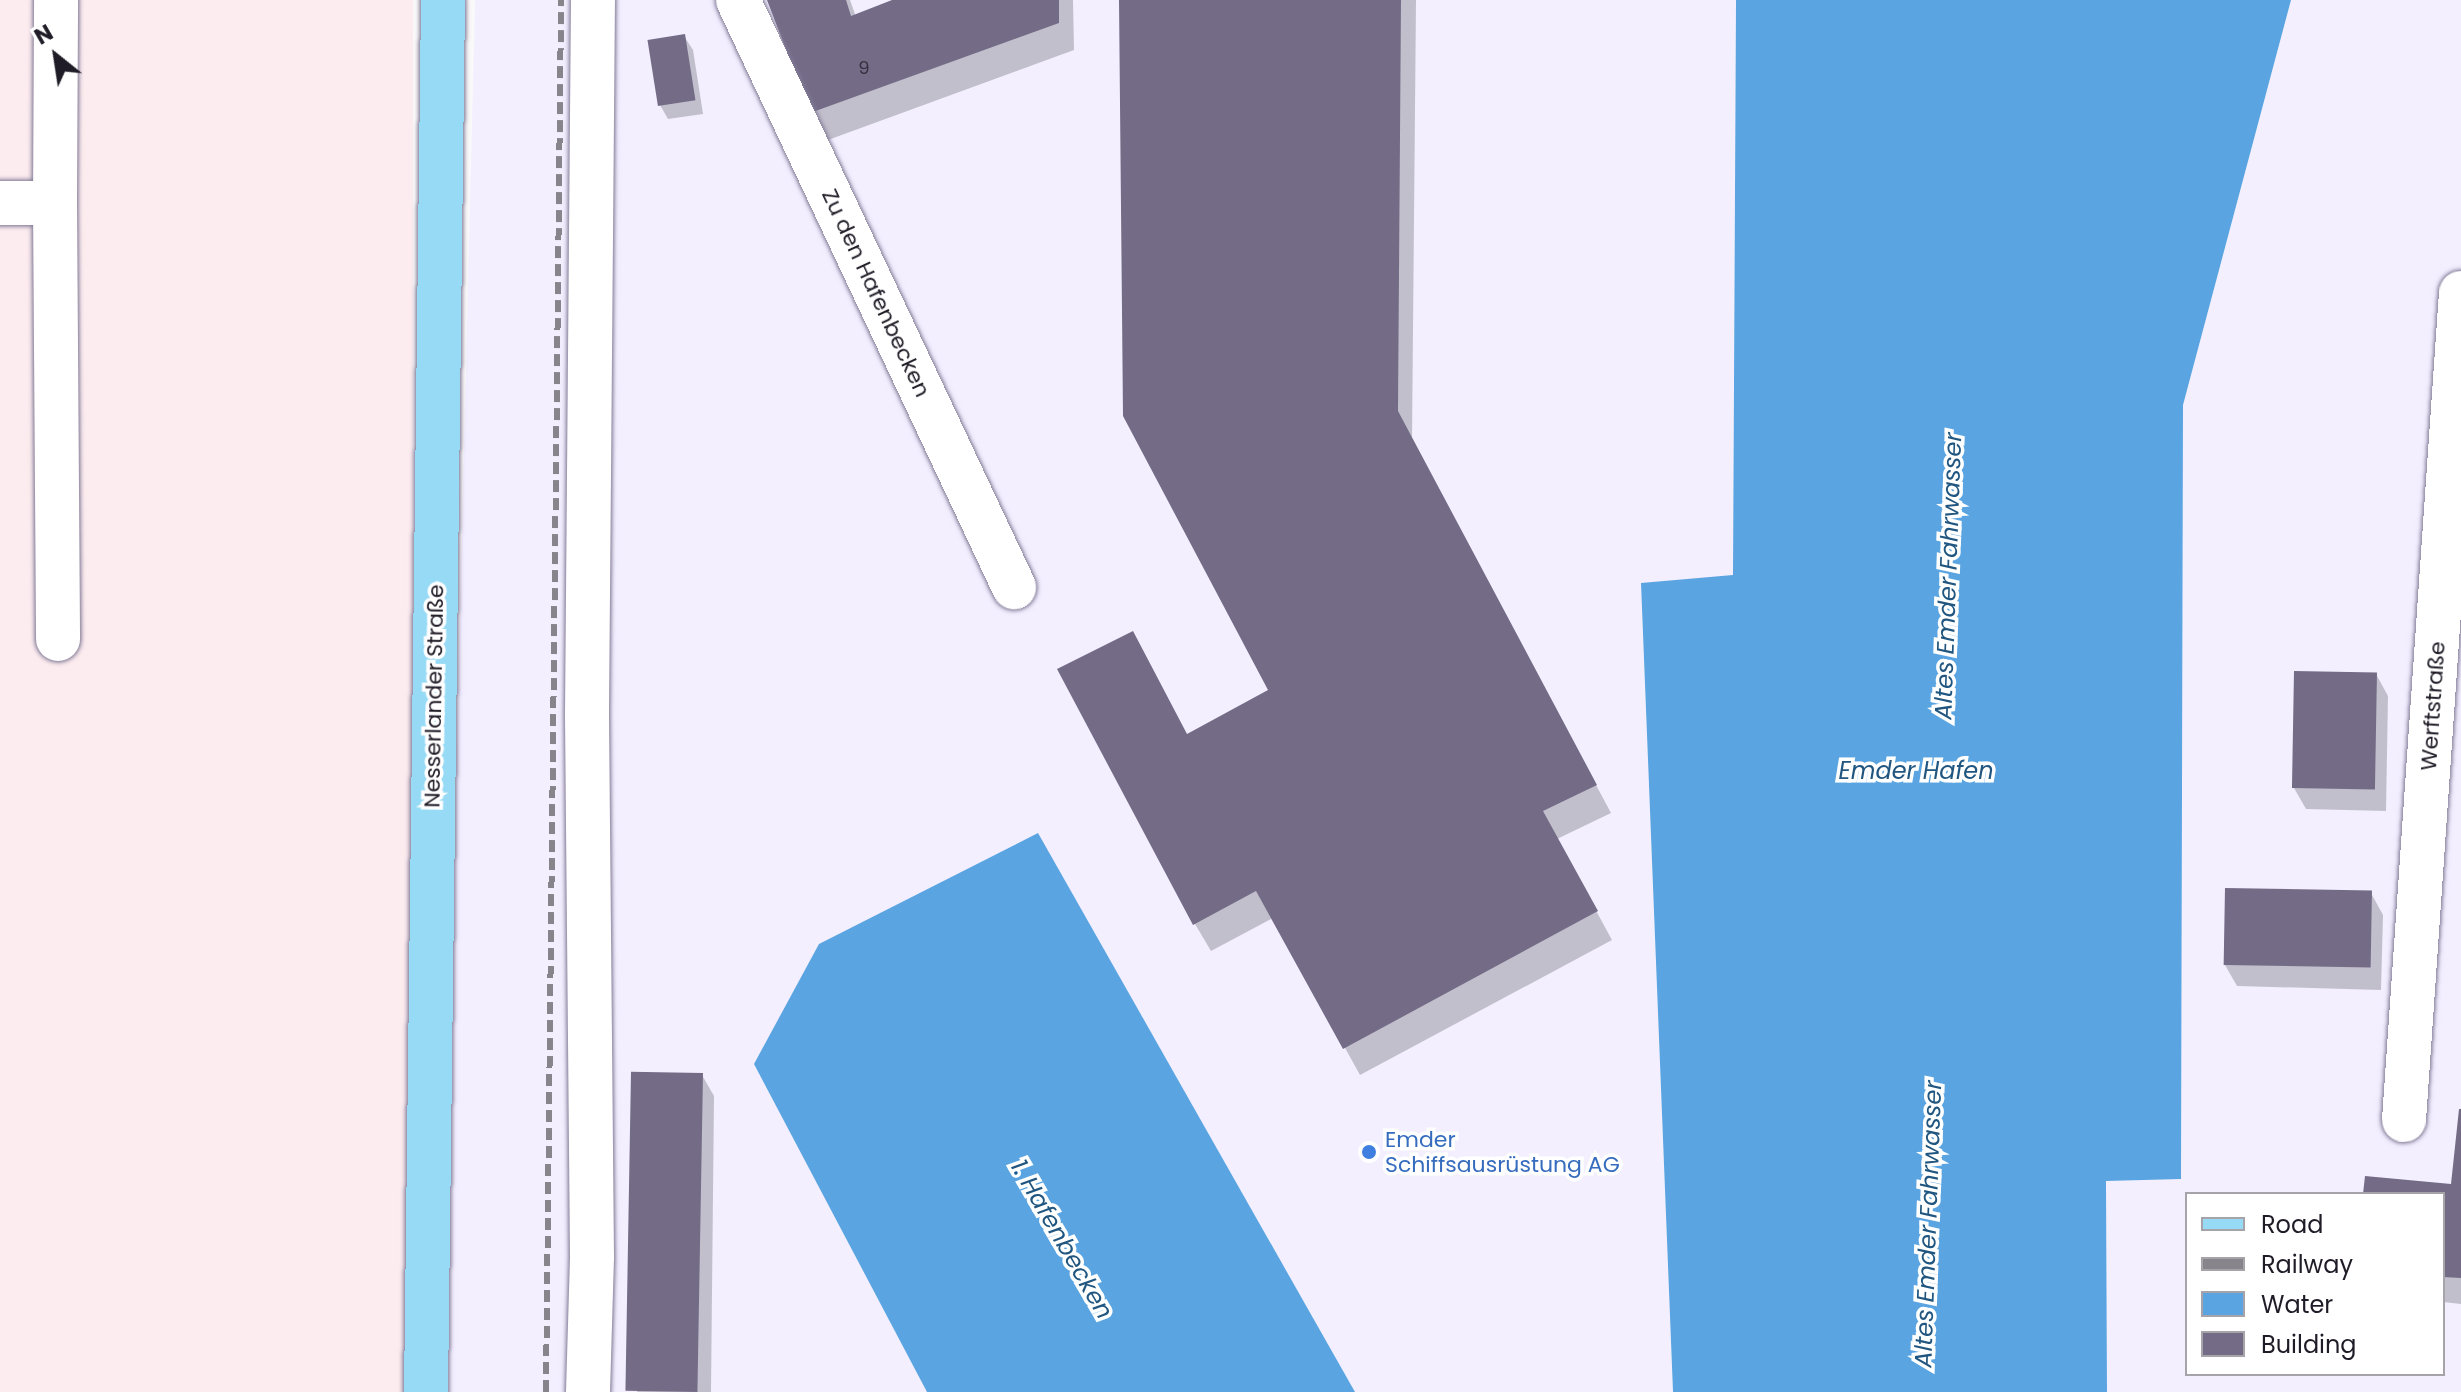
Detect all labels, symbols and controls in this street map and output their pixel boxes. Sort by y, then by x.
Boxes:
north arrow [16,16,96,96]
text: N [29,17,59,52]
house number: 9 [858,57,870,79]
street label: Zu den Hafenbecken [816,185,936,401]
water label: Altes Emder Fahrwasser [1929,432,1967,720]
street label: Nesserlander Straße [419,584,449,808]
street label: Werftstraße [2415,640,2451,772]
water label: Emder Hafen [1838,757,1994,785]
water label: Altes Emder Fahrwasser [1909,1080,1947,1368]
place label: Emder Schiffsausrüstung AG [1385,1126,1620,1178]
marker: Emder Schiffsausrüstung AG [1360,1143,1378,1161]
water label: 1. Hafenbecken [1005,1154,1119,1324]
legend [2185,1192,2445,1376]
text: Road [2261,1208,2323,1241]
text: Railway [2261,1248,2353,1281]
text: Water [2261,1288,2333,1321]
text: Building [2261,1328,2357,1361]

